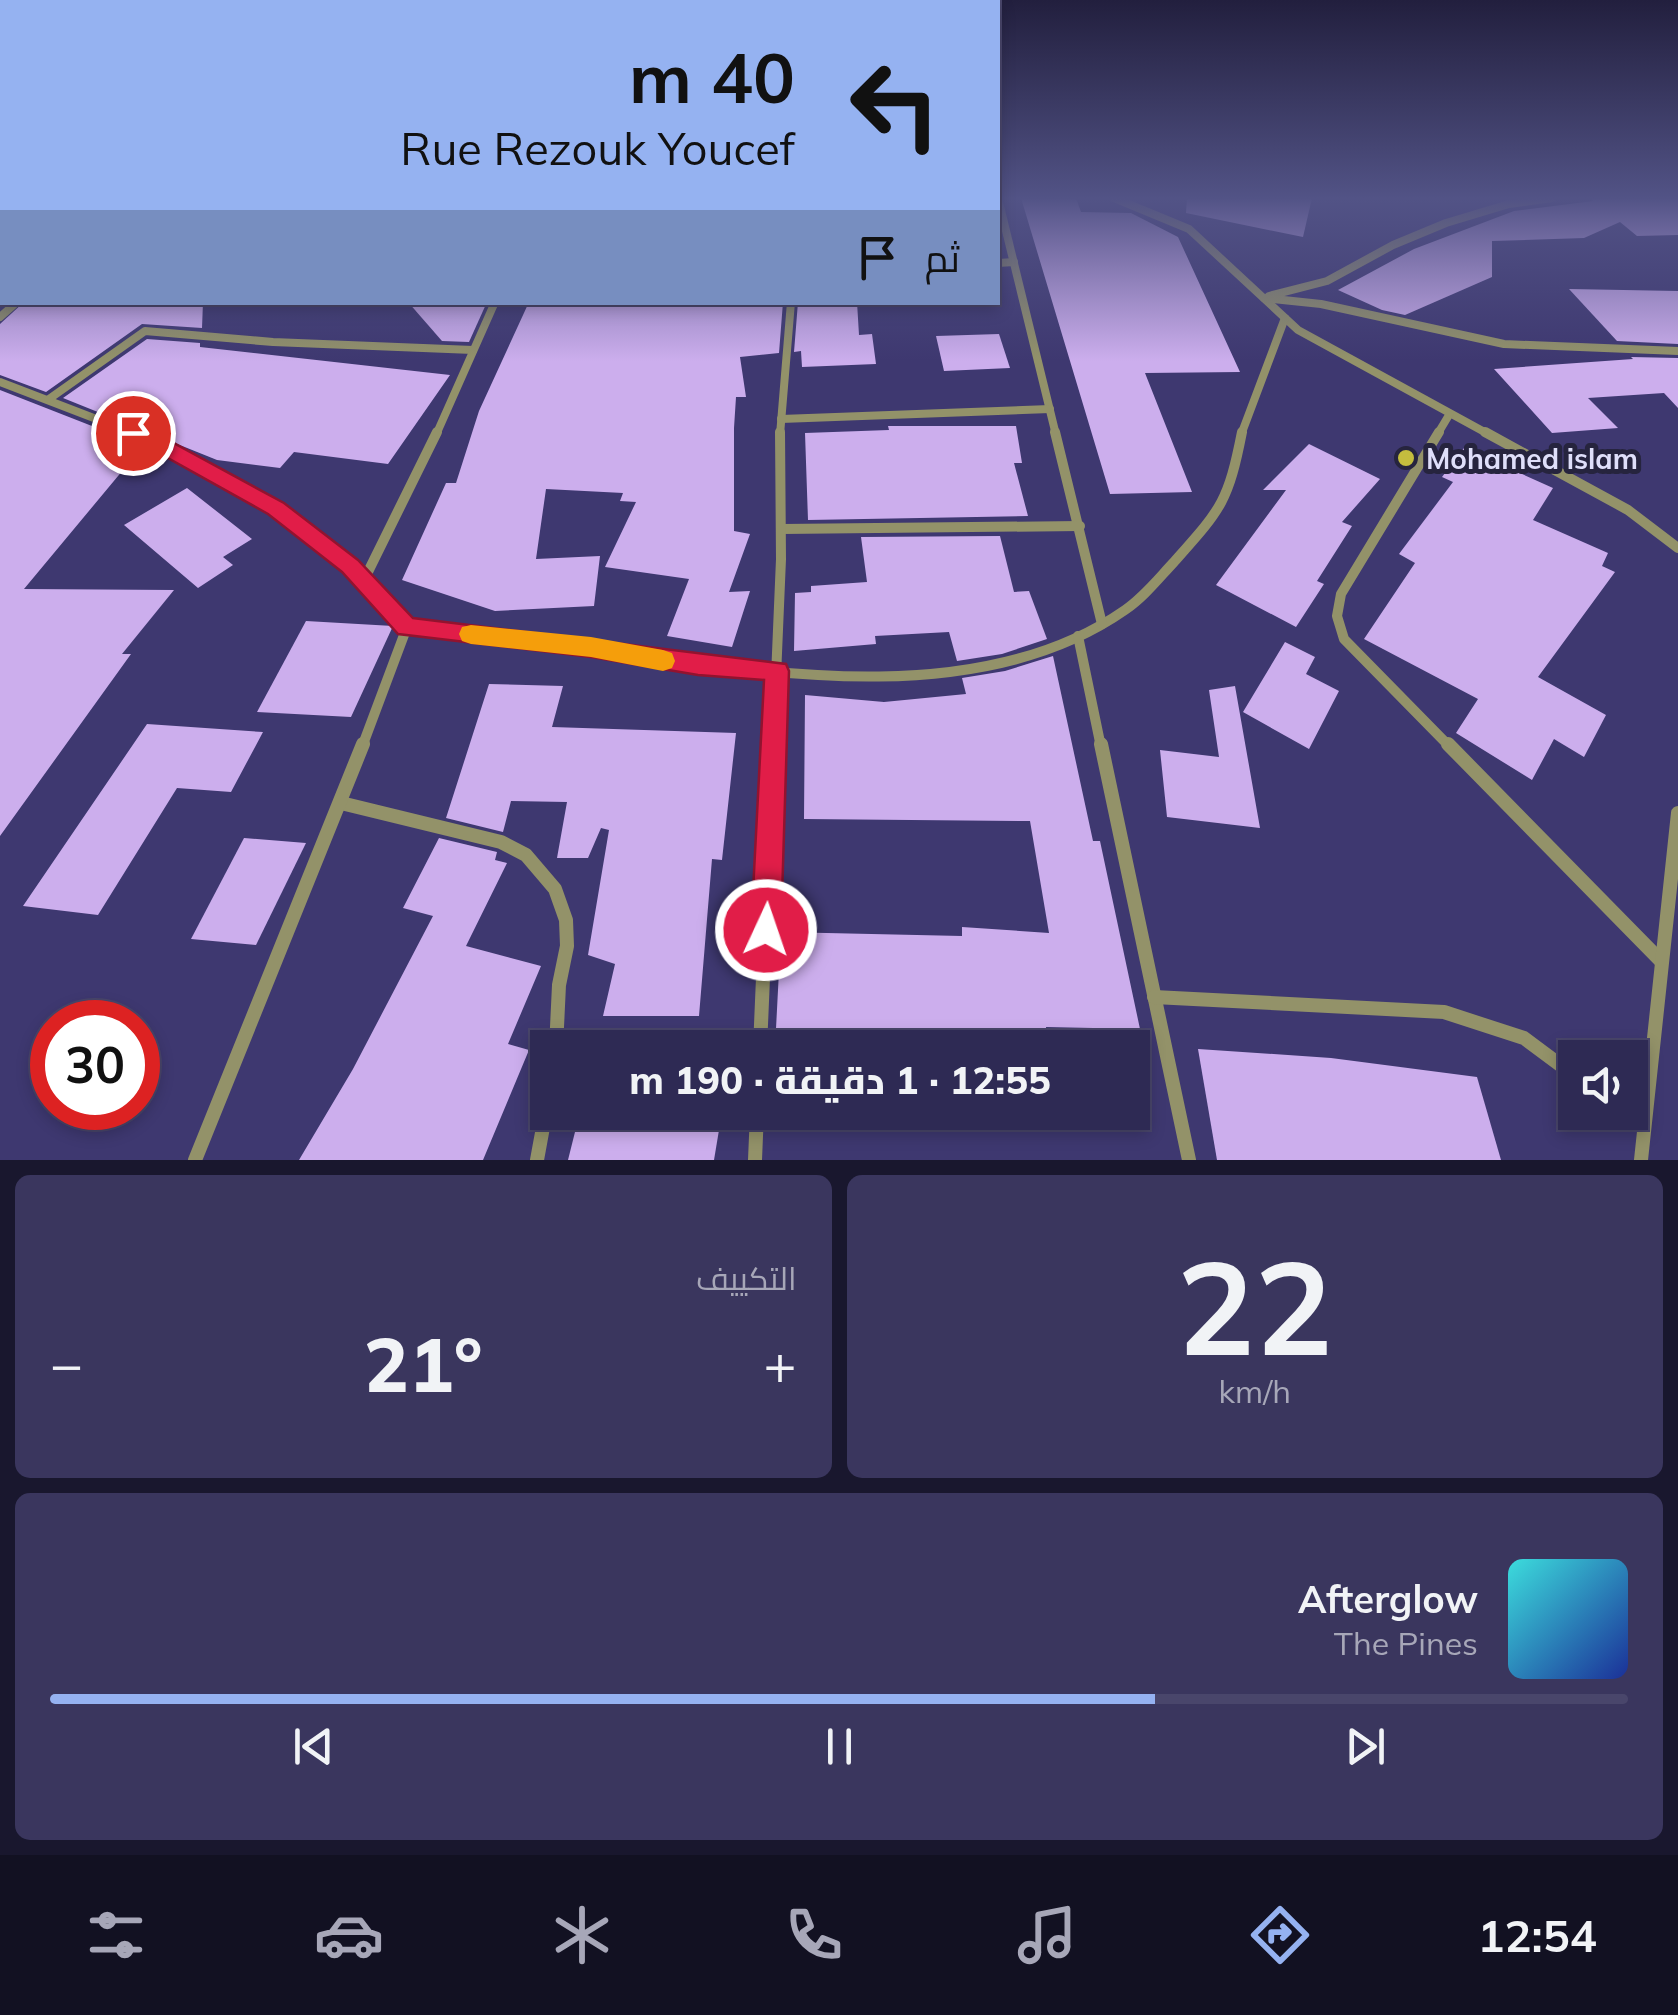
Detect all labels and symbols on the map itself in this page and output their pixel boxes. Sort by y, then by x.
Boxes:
pin [91,391,176,476]
place label: Mohamed islam [1426,441,1638,476]
marker: Mohamed islam [1395,447,1417,469]
position arrow [714,878,818,982]
speed limit sign: 30 [30,1000,160,1130]

